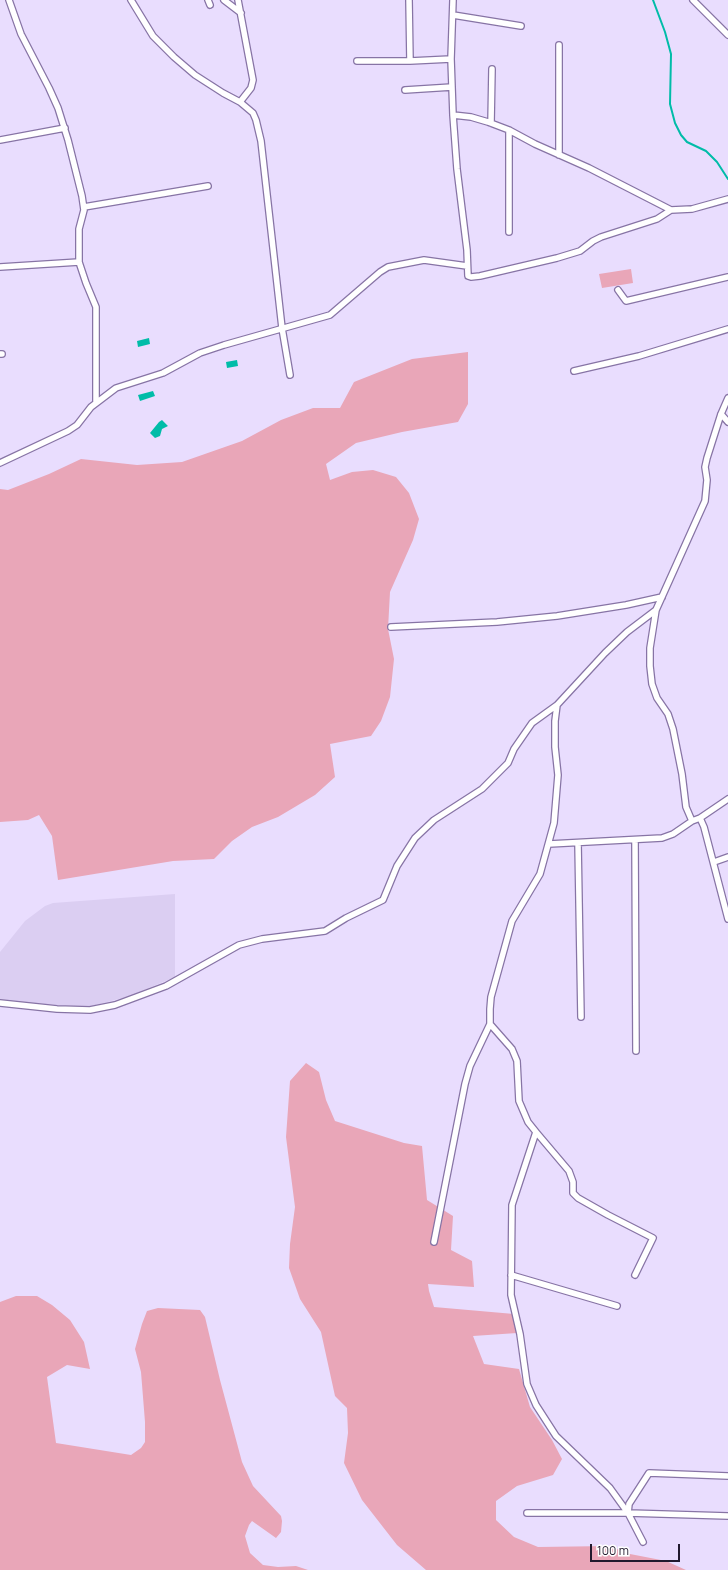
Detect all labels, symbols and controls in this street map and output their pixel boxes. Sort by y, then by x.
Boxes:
scale bar [592,1536,682,1562]
text: 100 m [597,1542,629,1559]

